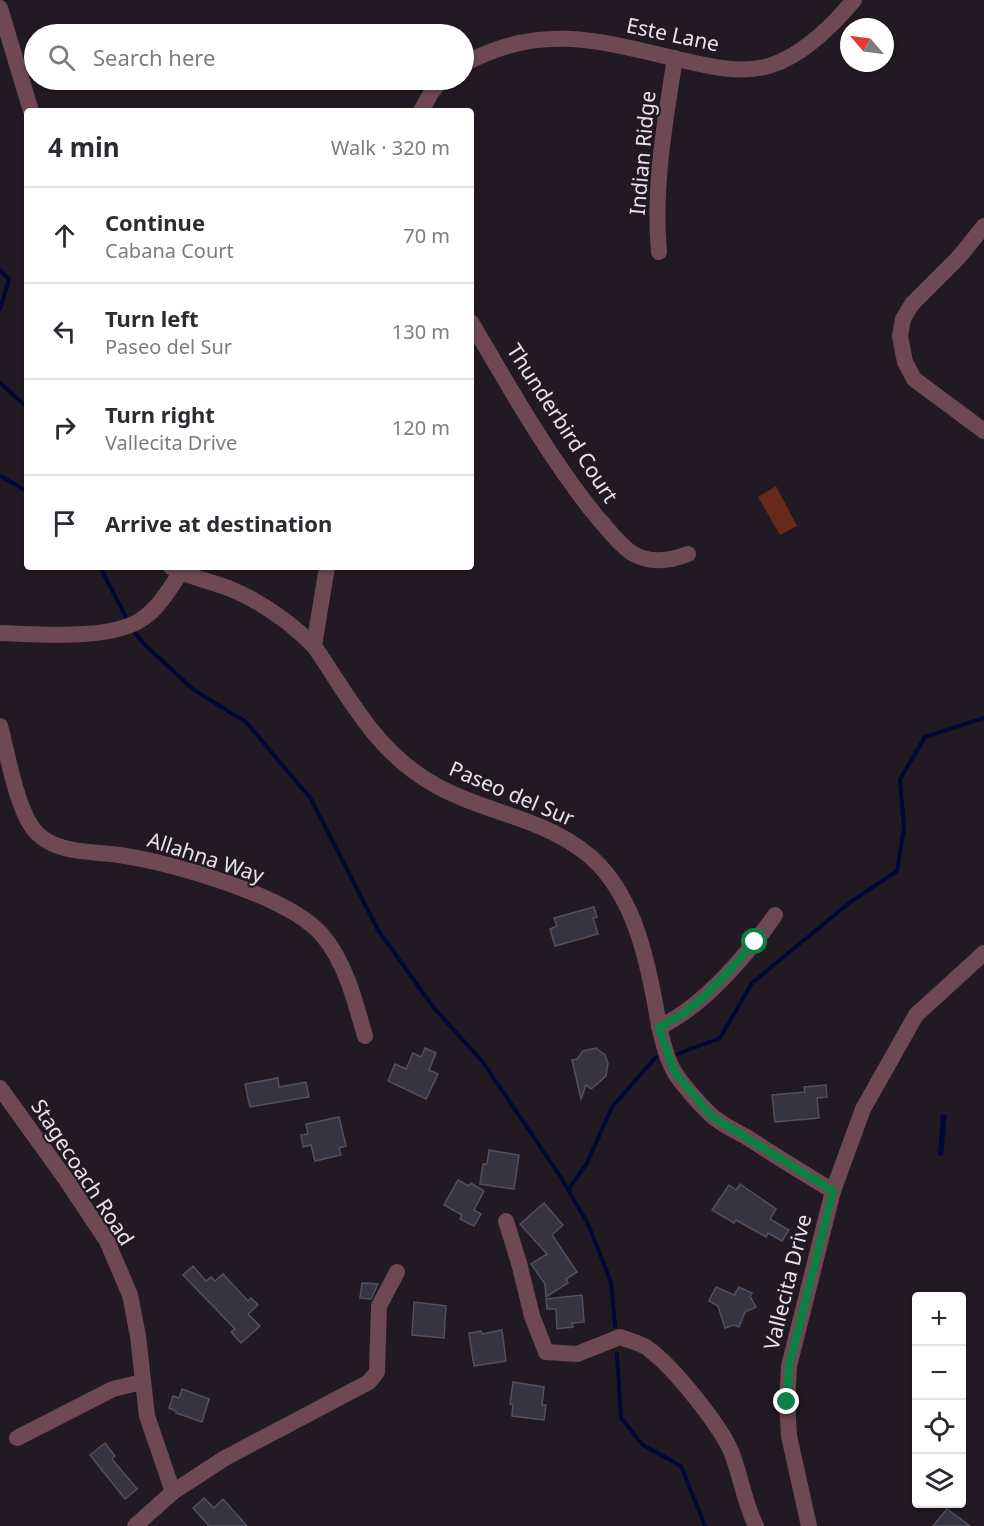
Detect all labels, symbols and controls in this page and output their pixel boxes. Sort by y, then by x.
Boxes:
street label: Este Lane [624,11,722,57]
north arrow [840,18,894,72]
search box [24,24,474,90]
icon: search [45,41,78,74]
text: Search here [93,42,215,72]
street label: Indian Ridge [623,90,661,216]
text: 4 min [48,129,120,165]
text: Walk · 320 m [331,134,450,161]
text: Continue [105,207,205,237]
icon: ahead [48,219,81,252]
text: 70 m [403,222,450,249]
text: Cabana Court [105,237,234,264]
text: Turn left [105,303,199,333]
icon: left [48,315,81,348]
text: 130 m [392,318,450,345]
text: Paseo del Sur [105,333,232,360]
street label: Thunderbird Court [501,338,625,508]
text: Turn right [105,399,215,429]
icon: right [48,411,81,444]
text: 120 m [392,414,450,441]
text: Vallecita Drive [105,429,237,456]
icon: arrive [48,507,81,540]
text: Arrive at destination [105,508,332,538]
street label: Paseo del Sur [445,754,579,832]
street label: Allahna Way [144,825,268,889]
route start [741,928,767,954]
street label: Stagecoach Road [25,1093,141,1251]
street label: Vallecita Drive [757,1211,817,1353]
map controls [912,1292,966,1508]
button: + [912,1292,966,1346]
button: − [912,1346,966,1400]
route end [773,1388,799,1414]
button: locate [912,1400,966,1454]
button: layers [912,1454,966,1508]

